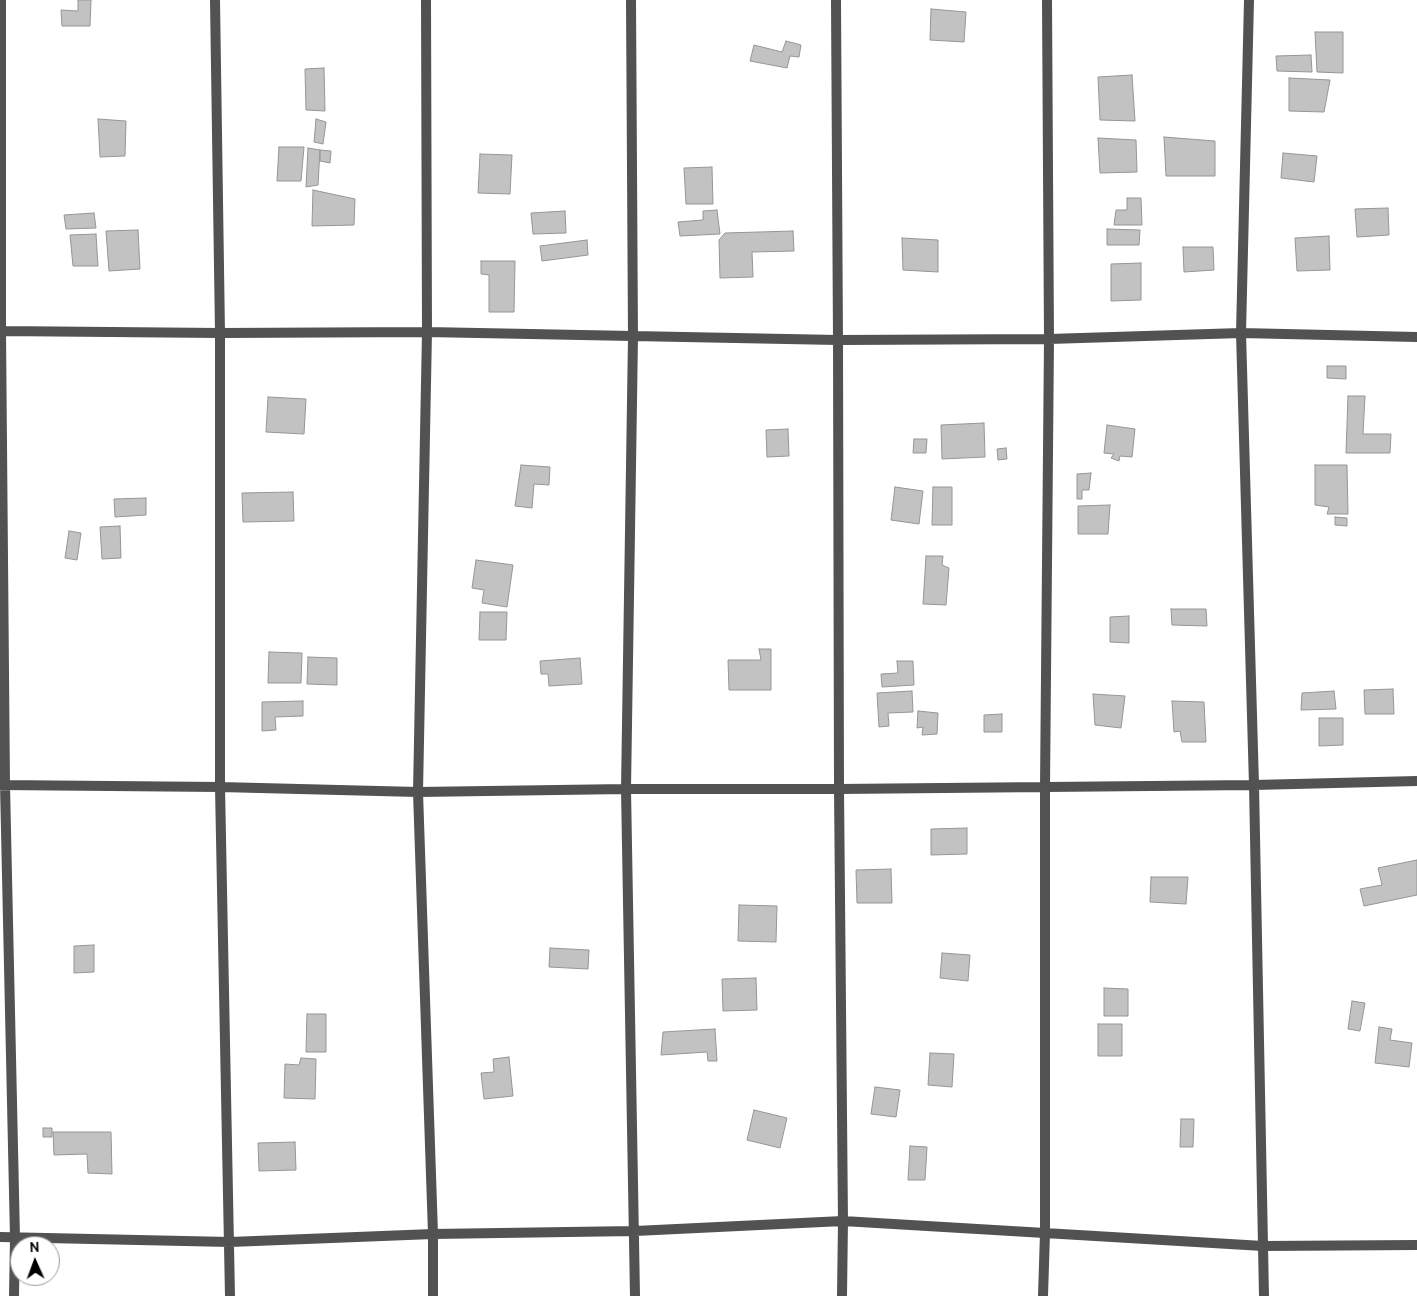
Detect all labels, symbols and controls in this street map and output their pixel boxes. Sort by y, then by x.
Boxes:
north arrow [10,1236,60,1286]
text: N [29,1238,40,1256]

